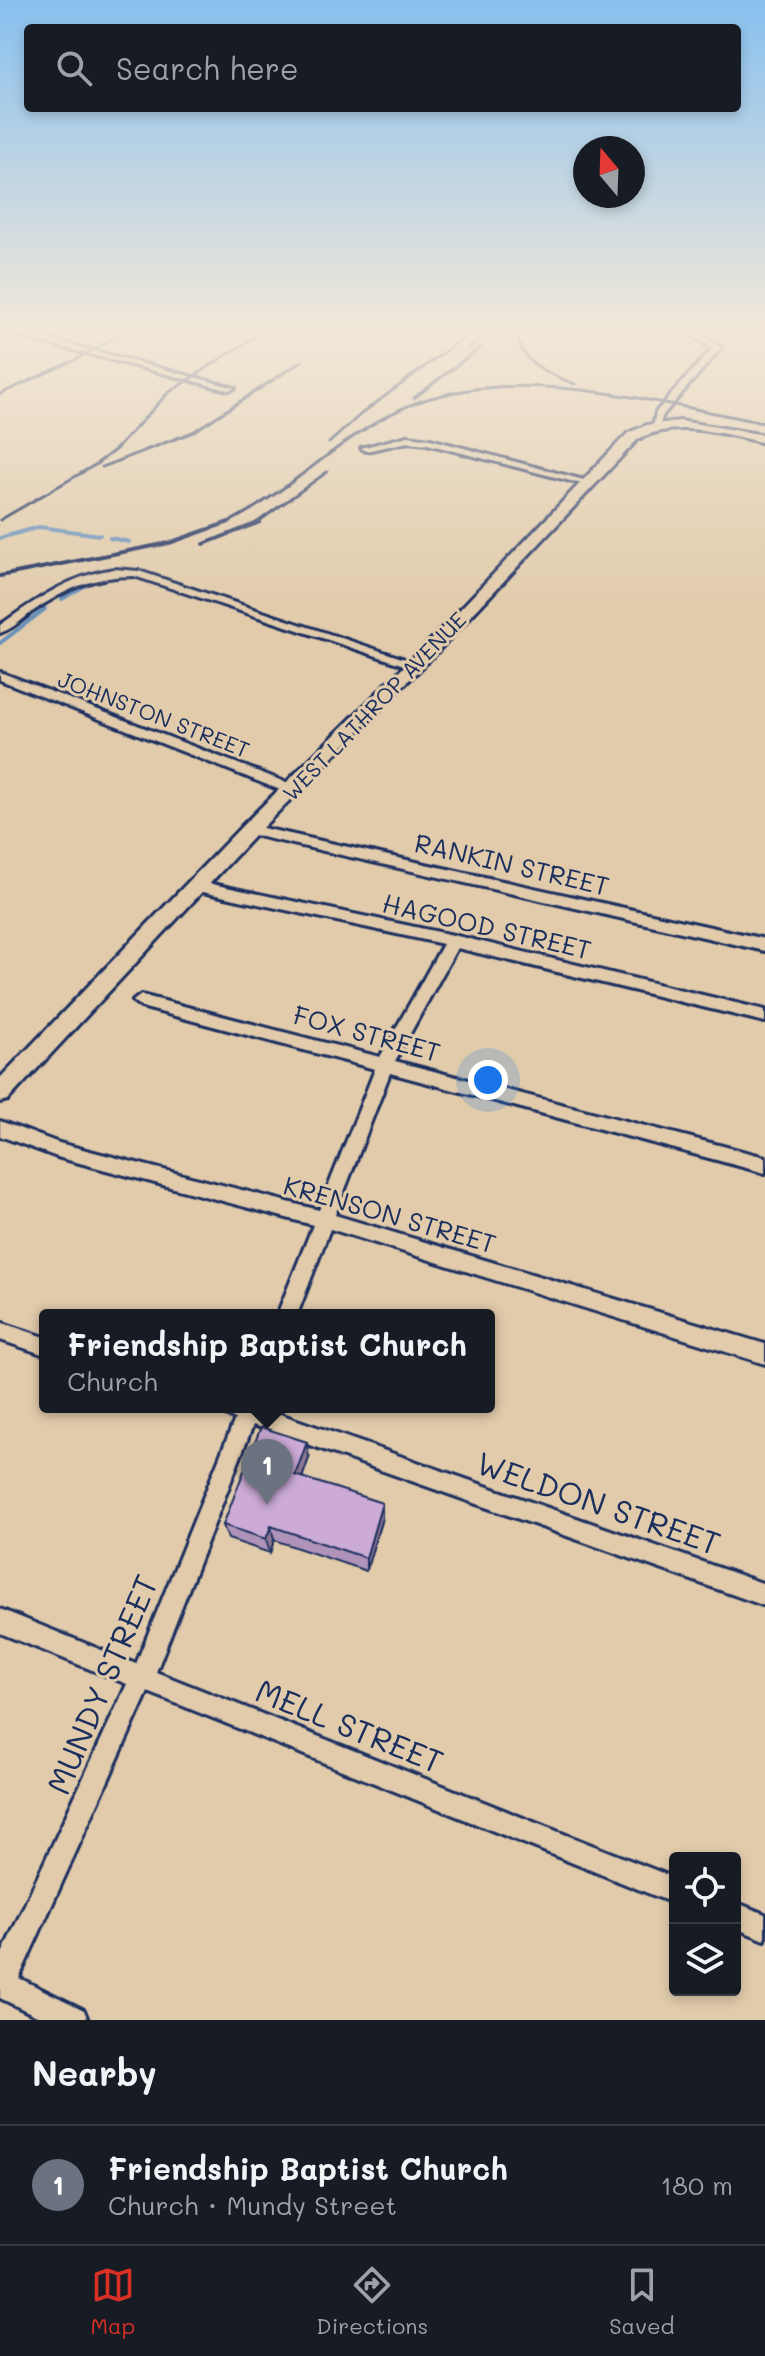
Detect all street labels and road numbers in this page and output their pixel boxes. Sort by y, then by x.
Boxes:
street label: WEST LATHROP AVENUE [276,605,472,807]
street label: JOHNSTON STREET [54,664,254,764]
street label: RANKIN STREET [411,825,613,903]
street label: HAGOOD STREET [379,885,595,967]
street label: FOX STREET [290,997,444,1069]
street label: KRENSON STREET [280,1167,500,1261]
street label: WELDON STREET [471,1441,727,1563]
street label: MUNDY STREET [36,1568,166,1800]
street label: MELL STREET [250,1668,450,1782]

